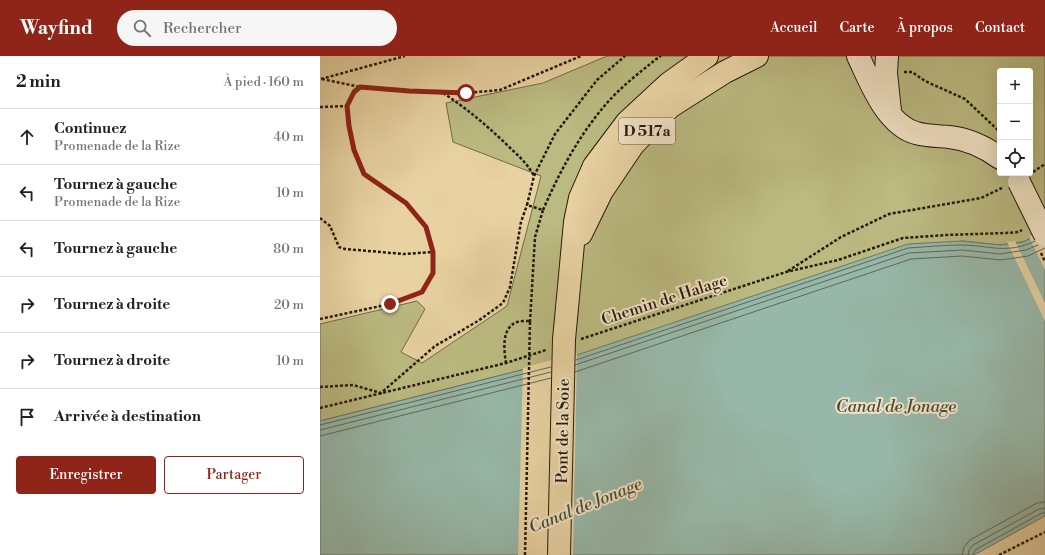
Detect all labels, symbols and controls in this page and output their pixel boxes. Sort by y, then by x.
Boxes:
search box [117,10,397,46]
text: Wayfind [20,16,93,40]
icon: search [131,17,153,39]
text: Rechercher [163,19,242,38]
text: Accueil [770,19,817,37]
text: Carte [839,19,874,37]
text: À propos [896,19,953,37]
text: Contact [975,19,1025,37]
map controls [997,68,1033,176]
button: + [997,68,1033,104]
text: 2 min [16,71,61,93]
text: À pied · 160 m [223,74,304,90]
route start [457,84,475,102]
button: − [997,104,1033,140]
road number: D 517a [619,118,675,144]
text: Continuez [54,119,126,138]
icon: ahead [16,126,38,148]
text: 40 m [274,129,304,145]
text: Promenade de la Rize [54,138,180,154]
button: locate [997,140,1033,176]
text: Tournez à gauche [54,175,177,194]
icon: left [16,182,38,204]
text: 10 m [276,185,304,201]
text: Promenade de la Rize [54,194,180,210]
icon: left [16,238,38,260]
text: Tournez à gauche [54,239,177,258]
text: 80 m [273,241,304,257]
street label: Chemin de Halage [599,270,730,330]
icon: right [16,294,38,316]
text: Tournez à droite [54,295,170,314]
route end [381,295,399,313]
text: 20 m [274,297,304,313]
icon: right [16,350,38,372]
text: Tournez à droite [54,351,170,370]
text: 10 m [276,353,304,369]
street label: Pont de la Soie [552,378,574,484]
water label: Canal de Jonage [836,396,956,418]
icon: arrive [16,406,38,428]
text: Arrivée à destination [54,407,201,426]
button: Enregistrer [16,456,156,494]
button: Partager [164,456,304,494]
water label: Canal de Jonage [525,473,645,539]

